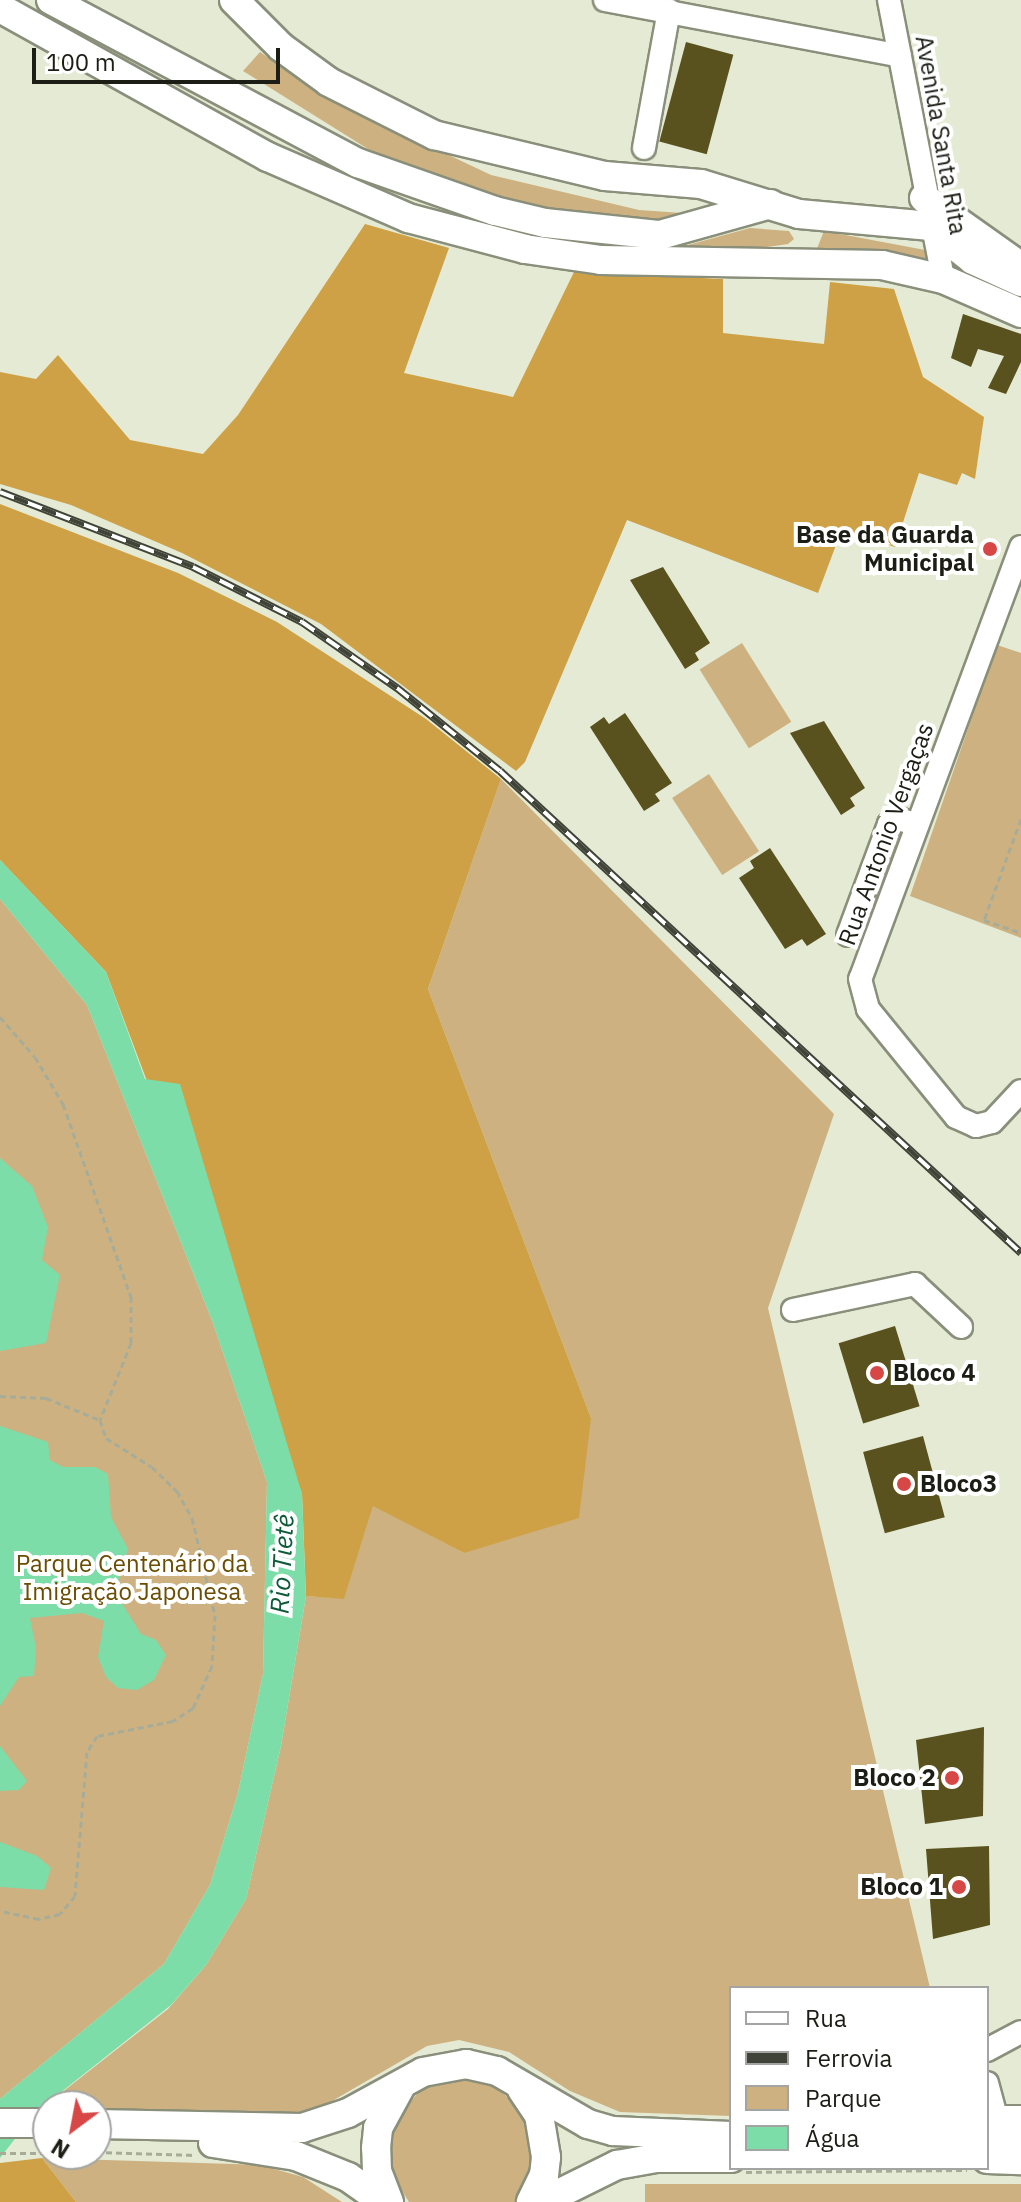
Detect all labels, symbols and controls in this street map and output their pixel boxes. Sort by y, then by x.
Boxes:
scale bar [36,32,284,82]
street label: Avenida Santa Rita [909,33,973,237]
text: 100 m [46,46,116,78]
place label: Base da Guarda Municipal [796,521,974,577]
marker: Base da Guarda Municipal [981,540,999,558]
street label: Rua Antonio Vergaças [832,719,940,949]
place label: Bloco 4 [893,1359,976,1387]
marker: Bloco 4 [868,1364,886,1382]
place label: Bloco3 [920,1470,997,1498]
marker: Bloco3 [895,1475,913,1493]
water label: Rio Tietê [264,1513,300,1615]
park label: Parque Centenário da Imigração Japonesa [16,1550,248,1606]
place label: Bloco 2 [853,1764,936,1792]
marker: Bloco 2 [943,1769,961,1787]
place label: Bloco 1 [860,1873,943,1901]
marker: Bloco 1 [950,1878,968,1896]
legend [729,1986,989,2170]
text: Rua [805,2002,847,2034]
text: Ferrovia [805,2042,892,2074]
text: Parque [805,2082,882,2114]
north arrow [32,2090,112,2170]
text: Água [805,2122,859,2154]
text: N [46,2133,75,2166]

